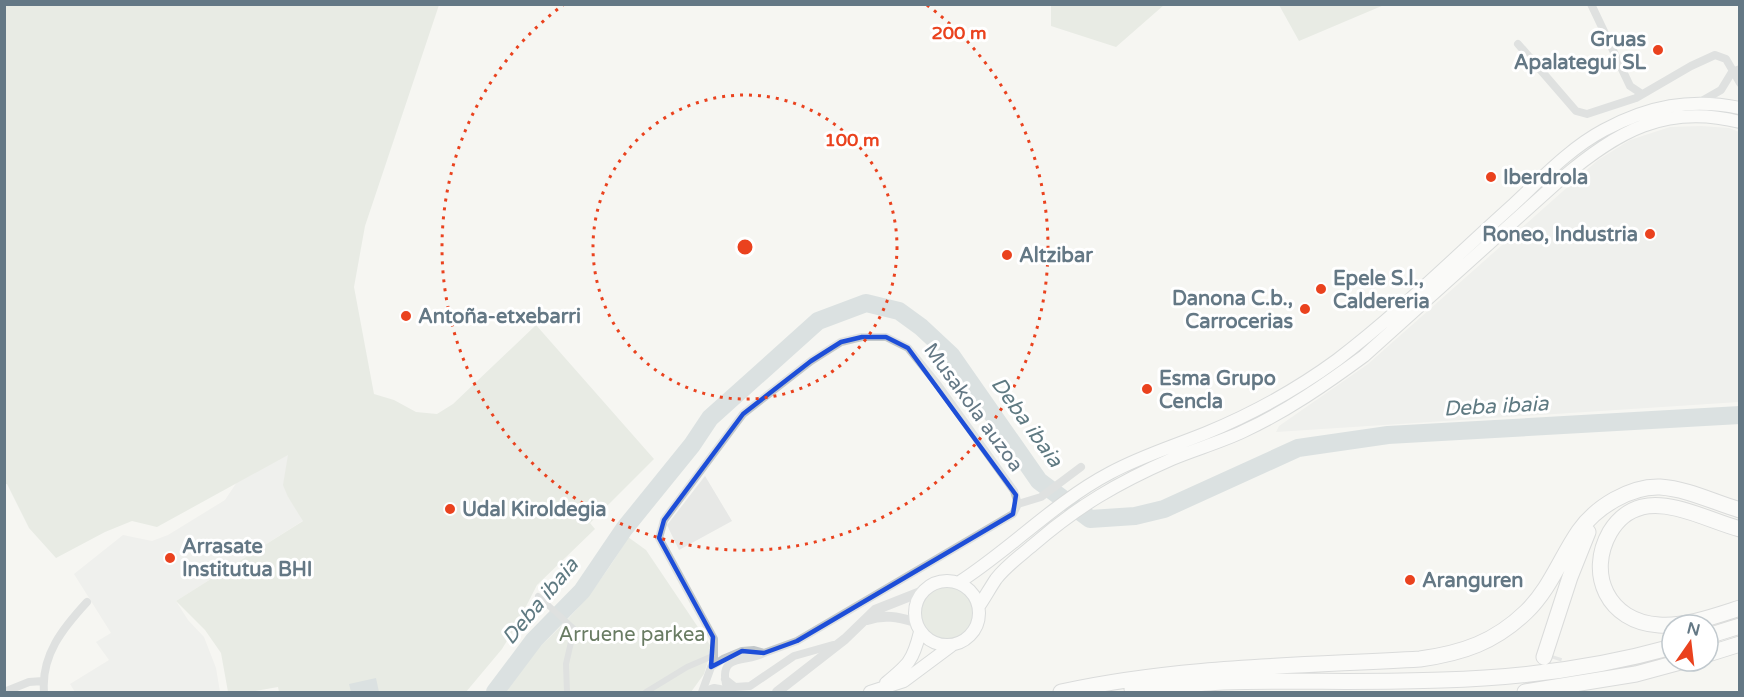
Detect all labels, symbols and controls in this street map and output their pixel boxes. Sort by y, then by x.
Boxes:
text: 200 m [931,22,987,44]
place label: Gruas Apalategui SL [1514,28,1646,75]
marker: Gruas Apalategui SL [1651,43,1665,57]
text: 100 m [824,129,880,151]
place label: Iberdrola [1503,166,1588,190]
marker: Iberdrola [1484,170,1498,184]
place label: Roneo, Industria [1482,223,1638,247]
marker: Roneo, Industria [1643,227,1657,241]
centre of rings [735,237,755,257]
place label: Altzibar [1019,244,1093,268]
marker: Altzibar [1000,248,1014,262]
place label: Epele S.l., Caldereria [1333,267,1430,314]
marker: Epele S.l., Caldereria [1314,282,1328,296]
place label: Danona C.b., Carrocerias [1172,287,1293,334]
marker: Danona C.b., Carrocerias [1298,302,1312,316]
place label: Antoña-etxebarri [418,305,581,329]
marker: Antoña-etxebarri [399,309,413,323]
street label: Musakola auzoa [918,339,1028,477]
place label: Esma Grupo Cencla [1159,367,1276,414]
water label: Deba ibaia [986,372,1068,473]
marker: Esma Grupo Cencla [1140,382,1154,396]
water label: Deba ibaia [1443,391,1550,422]
place label: Udal Kiroldegia [462,498,607,522]
marker: Udal Kiroldegia [443,502,457,516]
place label: Arrasate Institutua BHI [182,535,313,582]
marker: Arrasate Institutua BHI [163,551,177,565]
water label: Deba ibaia [497,552,584,650]
place label: Aranguren [1422,569,1524,593]
marker: Aranguren [1403,573,1417,587]
north arrow [1660,613,1720,673]
text: N [1685,618,1702,641]
park label: Arruene parkea [558,623,706,647]

